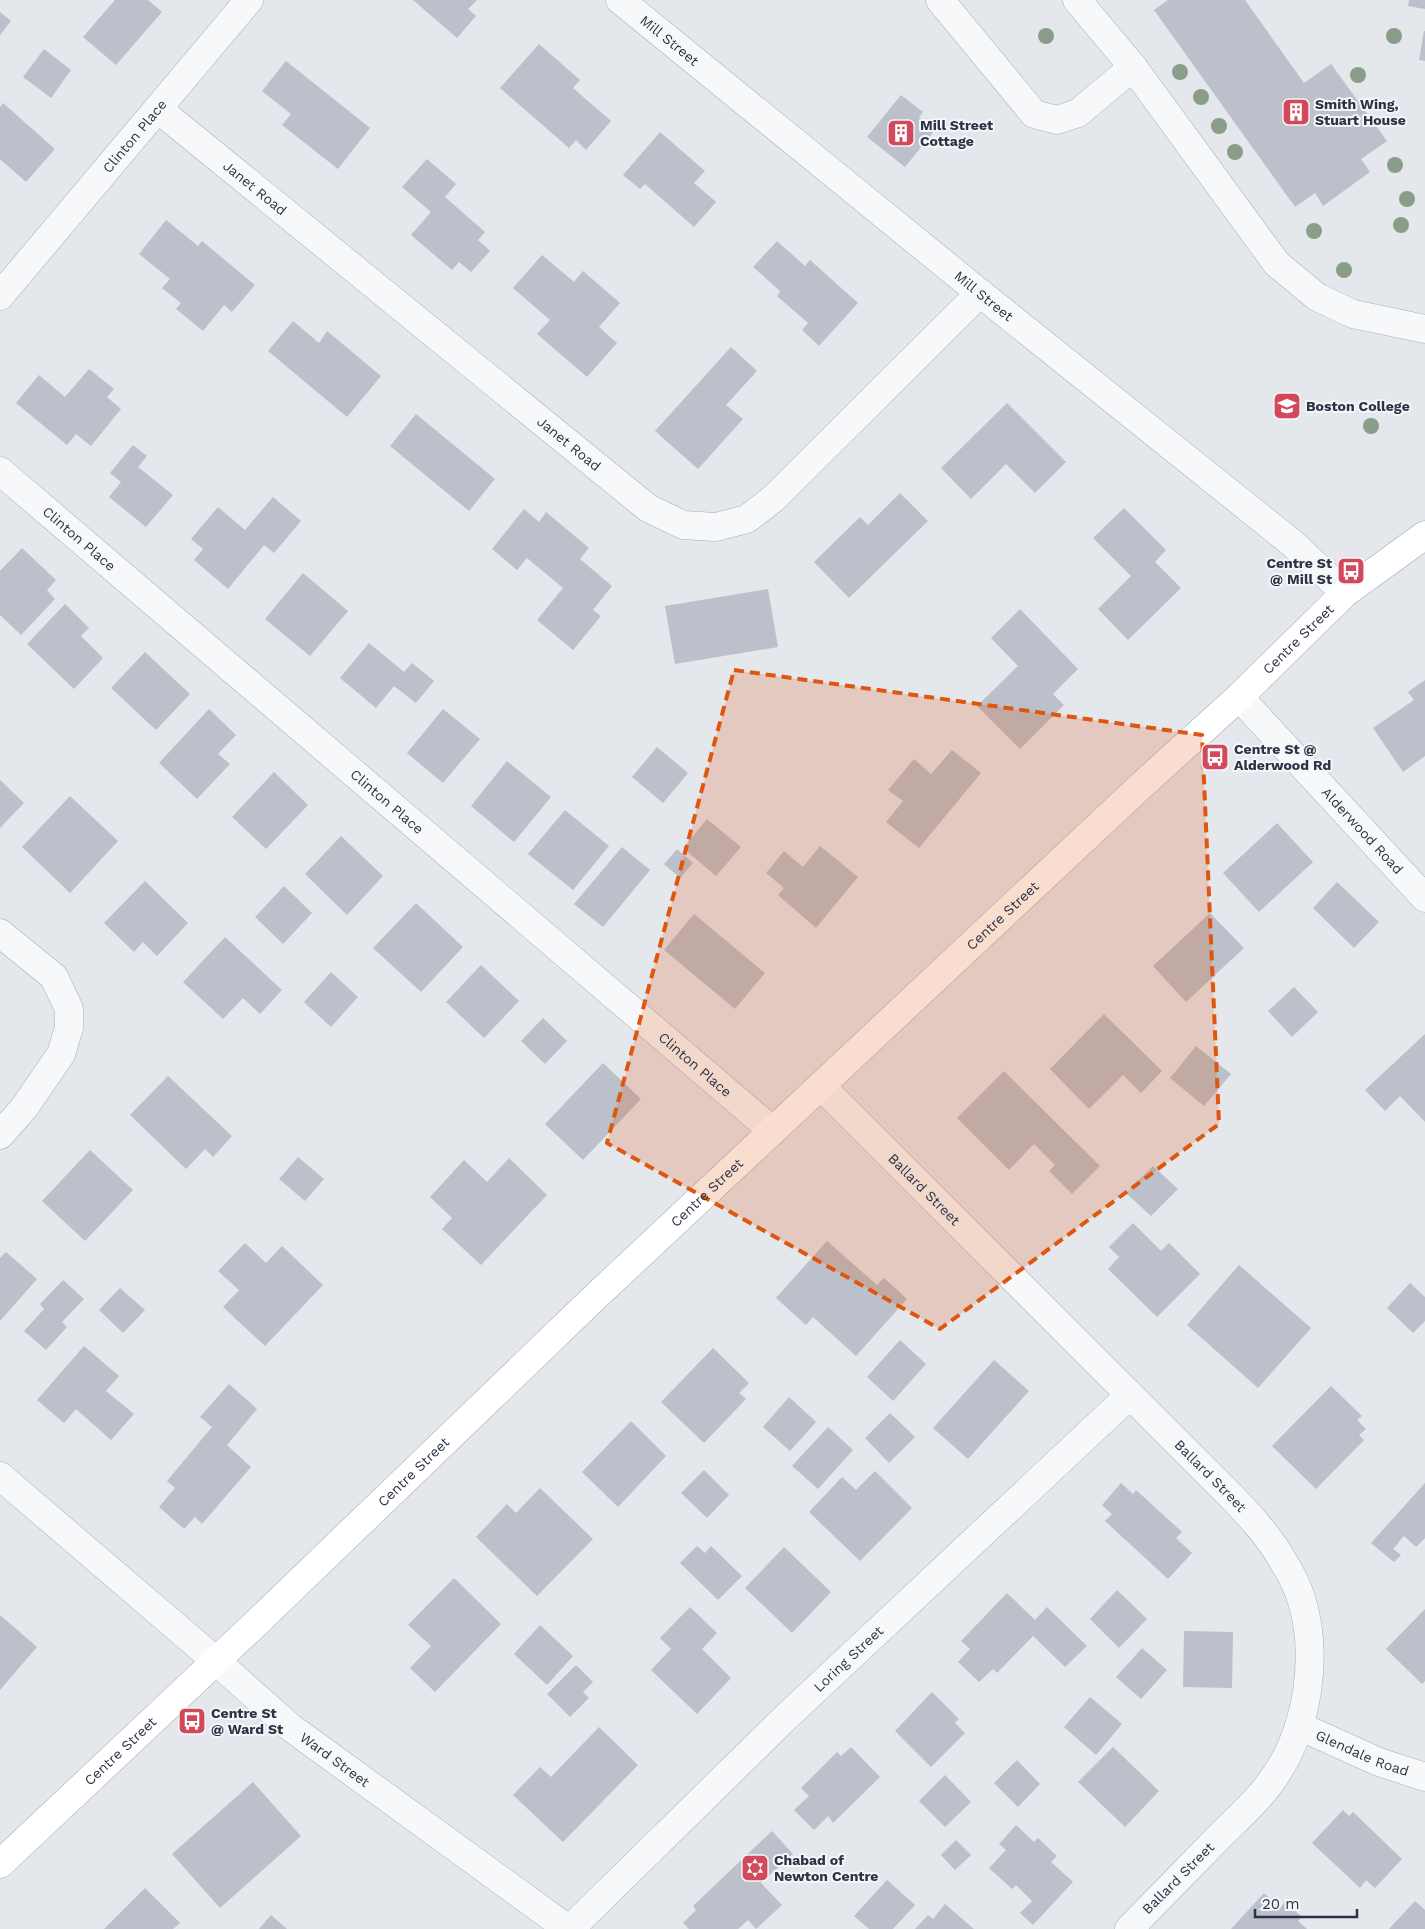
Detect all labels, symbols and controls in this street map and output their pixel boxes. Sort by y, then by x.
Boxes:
street label: Mill Street [637,12,702,69]
street label: Clinton Place [99,96,170,176]
place label: Smith Wing, Stuart House [1315,96,1406,128]
building icon: Smith Wing, Stuart House [1281,97,1311,127]
place label: Mill Street Cottage [920,117,993,149]
building icon: Mill Street Cottage [886,118,916,148]
street label: Janet Road [220,157,290,218]
street label: Mill Street [951,268,1016,324]
school or university icon: Boston College [1272,391,1302,421]
place label: Boston College [1306,398,1410,414]
street label: Janet Road [534,413,604,474]
street label: Clinton Place [39,503,119,574]
place label: Centre St @ Mill St [1266,555,1332,587]
bus stop icon: Centre St @ Mill St [1336,556,1366,586]
street label: Centre Street [1259,601,1337,677]
place label: Centre St @ Alderwood Rd [1234,741,1331,773]
bus stop icon: Centre St @ Alderwood Rd [1200,742,1230,772]
street label: Clinton Place [347,766,427,837]
street label: Alderwood Road [1319,784,1407,877]
street label: Centre Street [963,878,1042,953]
street label: Clinton Place [655,1029,735,1100]
street label: Ballard Street [885,1150,964,1229]
street label: Centre Street [667,1155,746,1230]
street label: Centre Street [375,1434,453,1510]
street label: Ballard Street [1171,1436,1250,1515]
street label: Loring Street [810,1622,886,1695]
place label: Centre St @ Ward St [211,1705,283,1737]
bus stop icon: Centre St @ Ward St [177,1706,207,1736]
street label: Centre Street [81,1713,160,1789]
street label: Glendale Road [1313,1727,1411,1779]
street label: Ward Street [297,1729,373,1790]
street label: Ballard Street [1139,1839,1217,1917]
place label: Chabad of Newton Centre [774,1852,878,1884]
synagogue icon: Chabad of Newton Centre [740,1853,770,1883]
scale bar [1255,1886,1358,1918]
text: 20 m [1262,1895,1300,1913]

